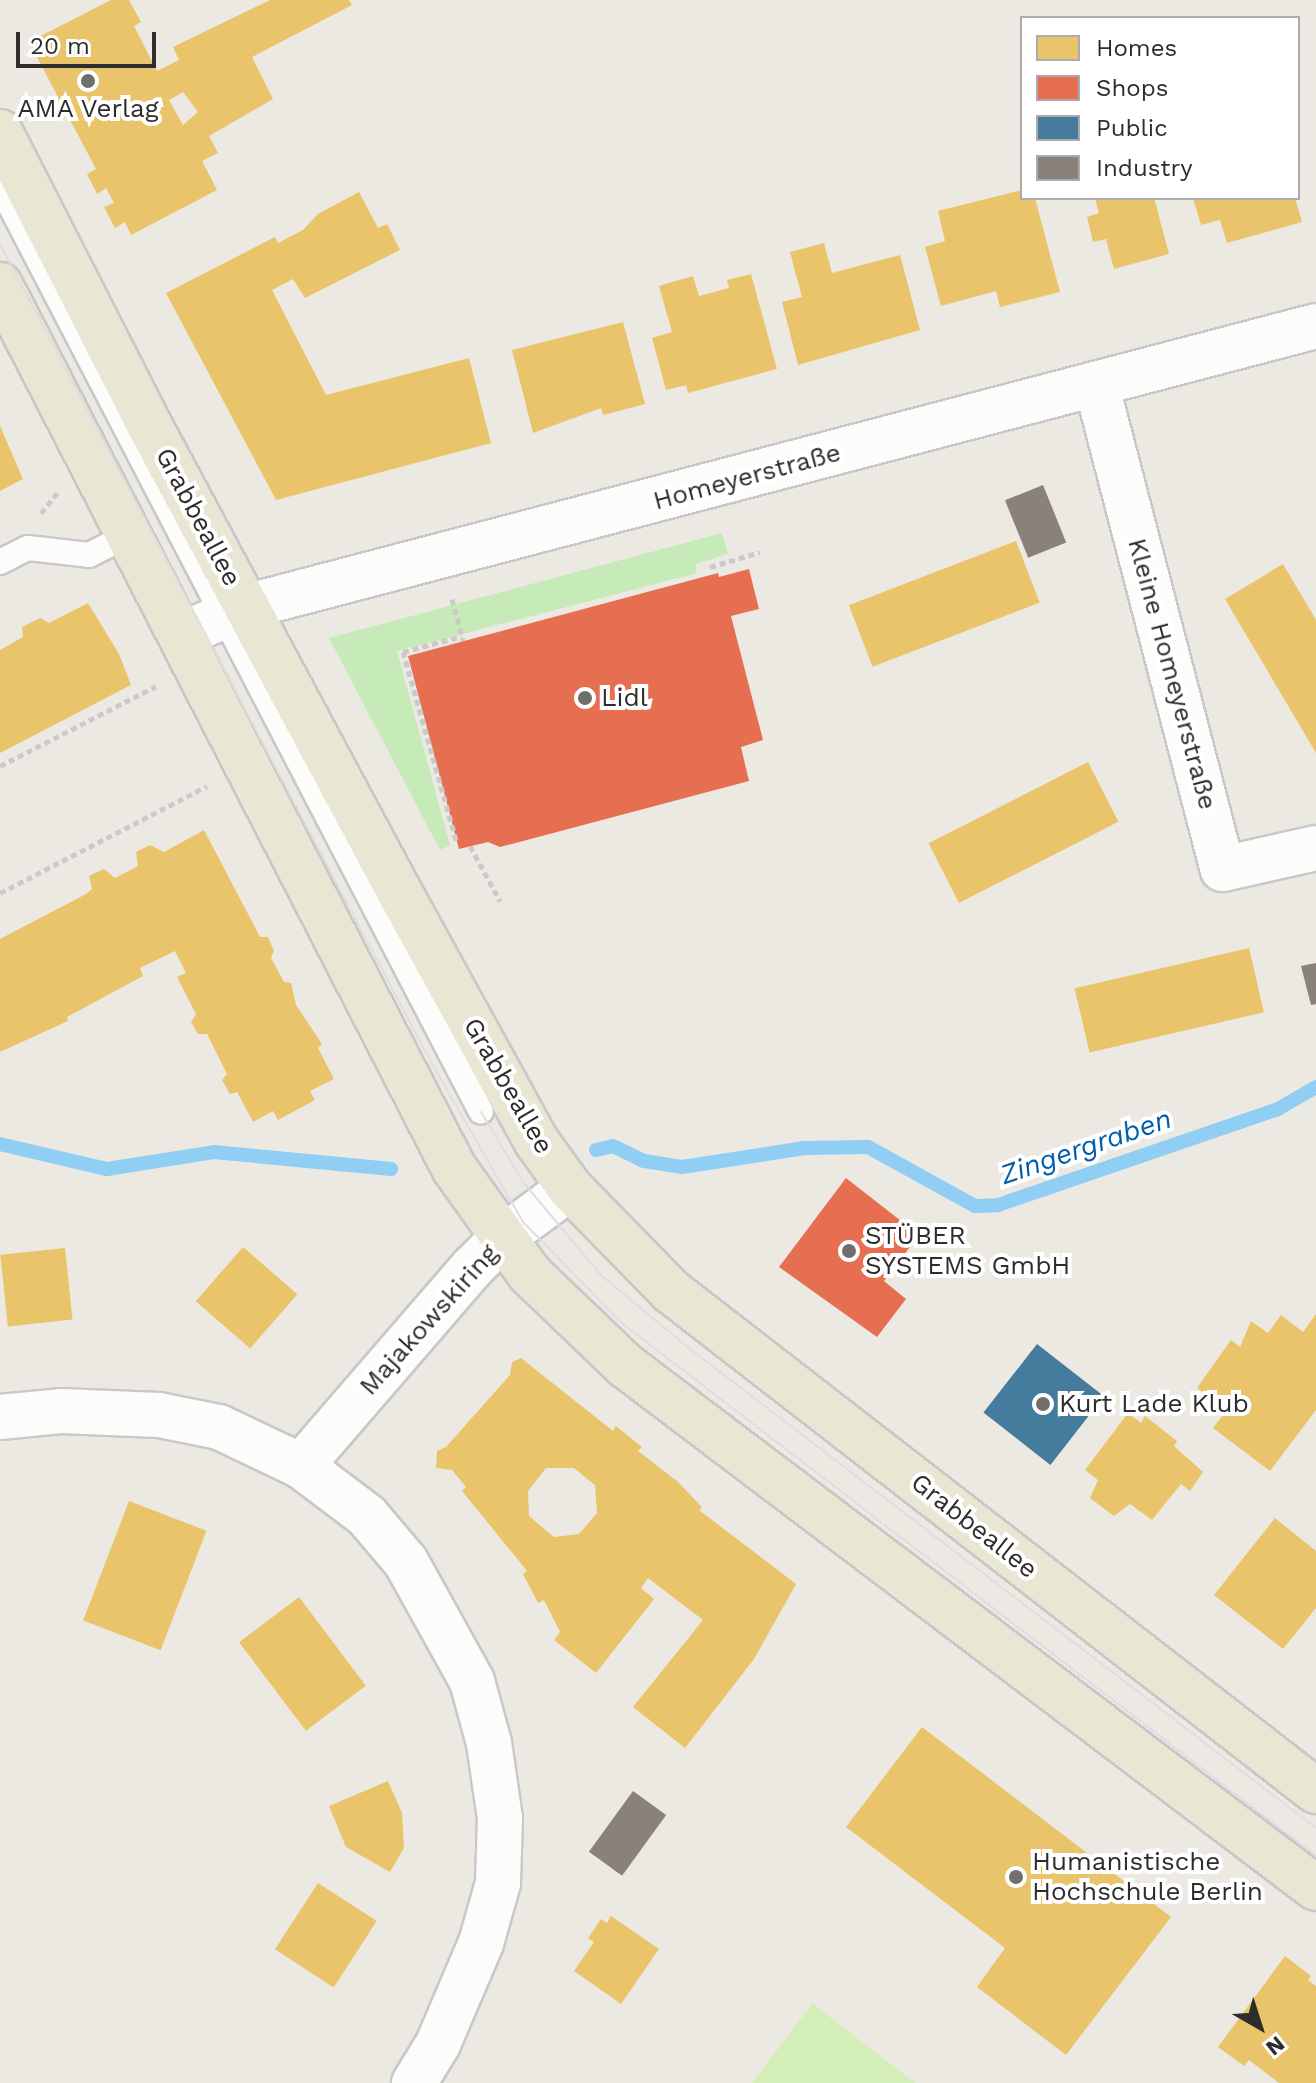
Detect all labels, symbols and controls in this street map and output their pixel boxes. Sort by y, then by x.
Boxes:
scale bar [20,16,160,66]
legend [1020,16,1300,200]
text: 20 m [30,32,90,60]
text: Homes [1096,34,1177,62]
marker: AMA Verlag [79,72,97,90]
text: Shops [1096,74,1168,102]
place label: AMA Verlag [16,93,160,125]
text: Public [1096,114,1168,142]
text: Industry [1096,154,1193,182]
street label: Homeyerstraße [650,437,844,517]
street label: Grabbeallee [149,443,247,591]
street label: Kleine Homeyerstraße [1121,535,1223,813]
place label: Lidl [601,682,648,714]
marker: Lidl [576,689,594,707]
street label: Grabbeallee [456,1012,560,1160]
water label: Zingergraben [996,1102,1176,1192]
place label: STÜBER SYSTEMS GmbH [865,1220,1070,1282]
street label: Majakowskiring [353,1238,505,1402]
marker: STÜBER SYSTEMS GmbH [840,1242,858,1260]
place label: Kurt Lade Klub [1059,1388,1249,1420]
marker: Kurt Lade Klub [1034,1395,1052,1413]
street label: Grabbeallee [904,1467,1044,1585]
place label: Humanistische Hochschule Berlin [1032,1846,1263,1908]
marker: Humanistische Hochschule Berlin [1007,1868,1025,1886]
north arrow [1220,1987,1300,2067]
text: N [1261,2031,1290,2061]

